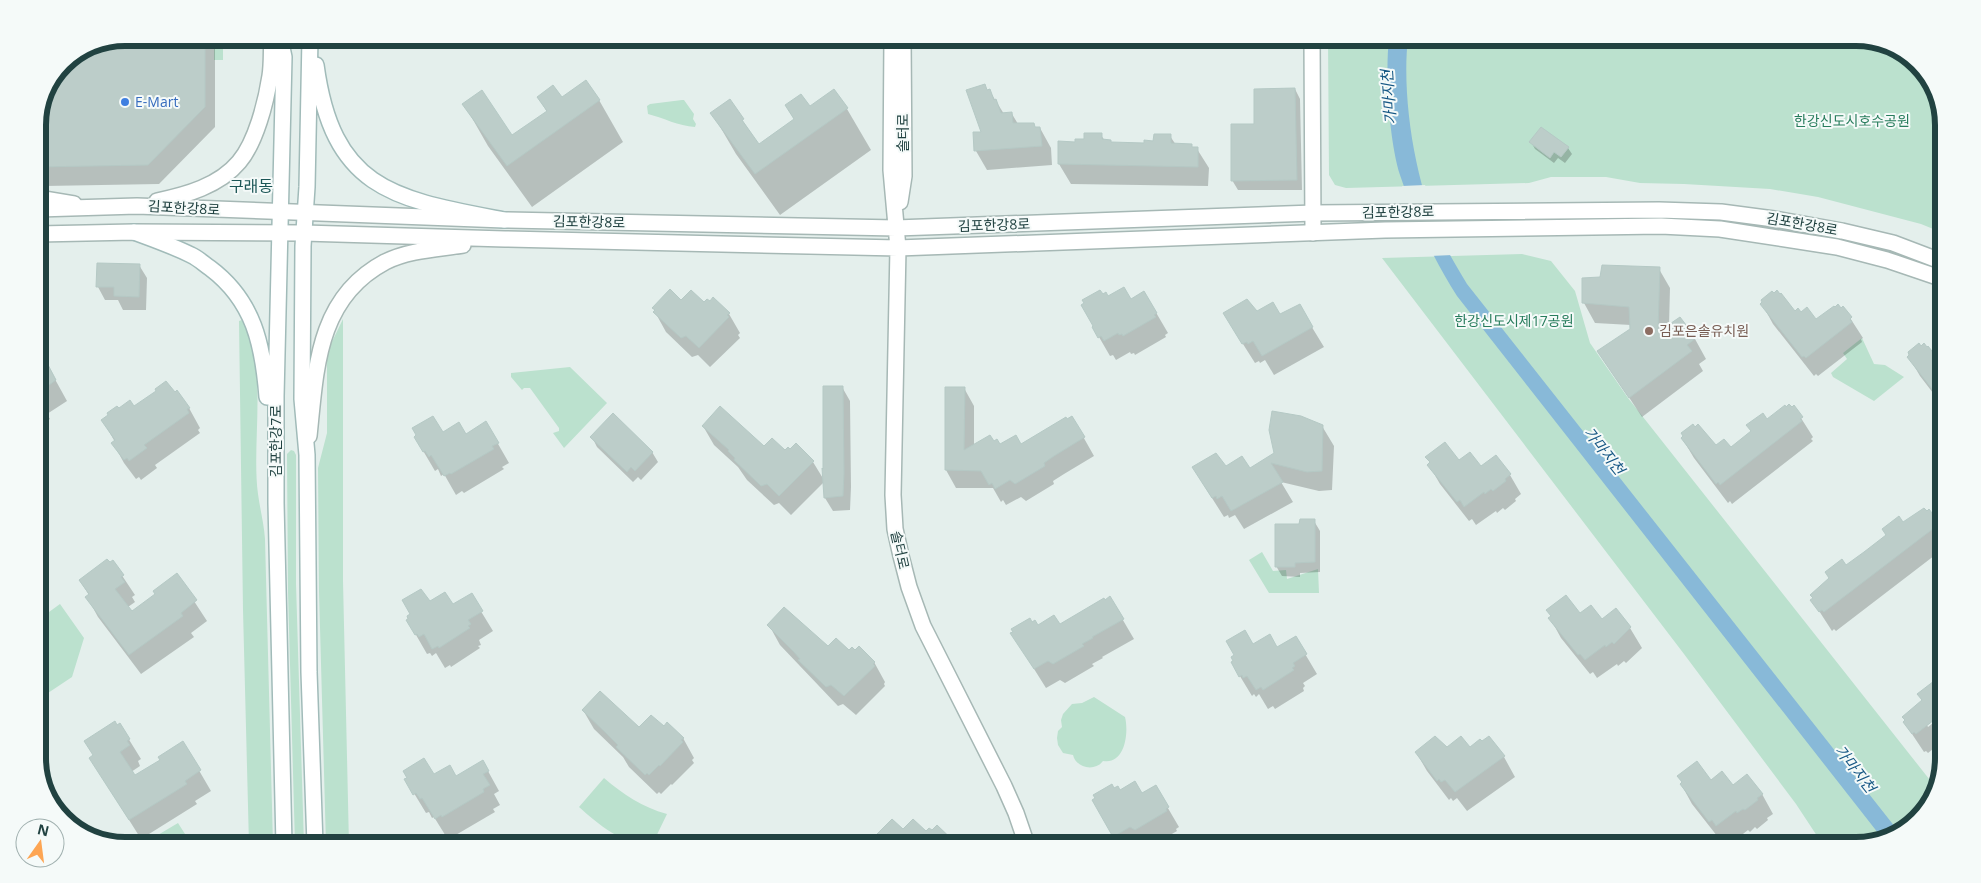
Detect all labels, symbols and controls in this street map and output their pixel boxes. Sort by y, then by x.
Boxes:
water label: 가마지천 [1376,67,1400,125]
place label: E-Mart [135,92,178,111]
marker: E-Mart [119,96,131,108]
park label: 한강신도시호수공원 [1794,111,1910,130]
street label: 솔터로 [893,114,912,152]
district label: 구래동 [229,175,273,197]
street label: 김포한강8로 [147,196,221,219]
street label: 김포한강8로 [1362,201,1434,222]
street label: 김포한강8로 [1765,208,1840,239]
street label: 김포한강8로 [553,211,625,232]
street label: 김포한강8로 [957,214,1031,235]
park label: 한강신도시제17공원 [1454,311,1574,330]
place label: 김포은솔유치원 [1659,321,1749,340]
marker: 김포은솔유치원 [1643,325,1655,337]
street label: 김포한강7로 [266,405,285,477]
water label: 가마지천 [1580,422,1631,480]
street label: 솔터로 [887,529,914,571]
water label: 가마지천 [1831,740,1882,798]
north arrow [15,818,65,868]
text: N [35,819,51,840]

